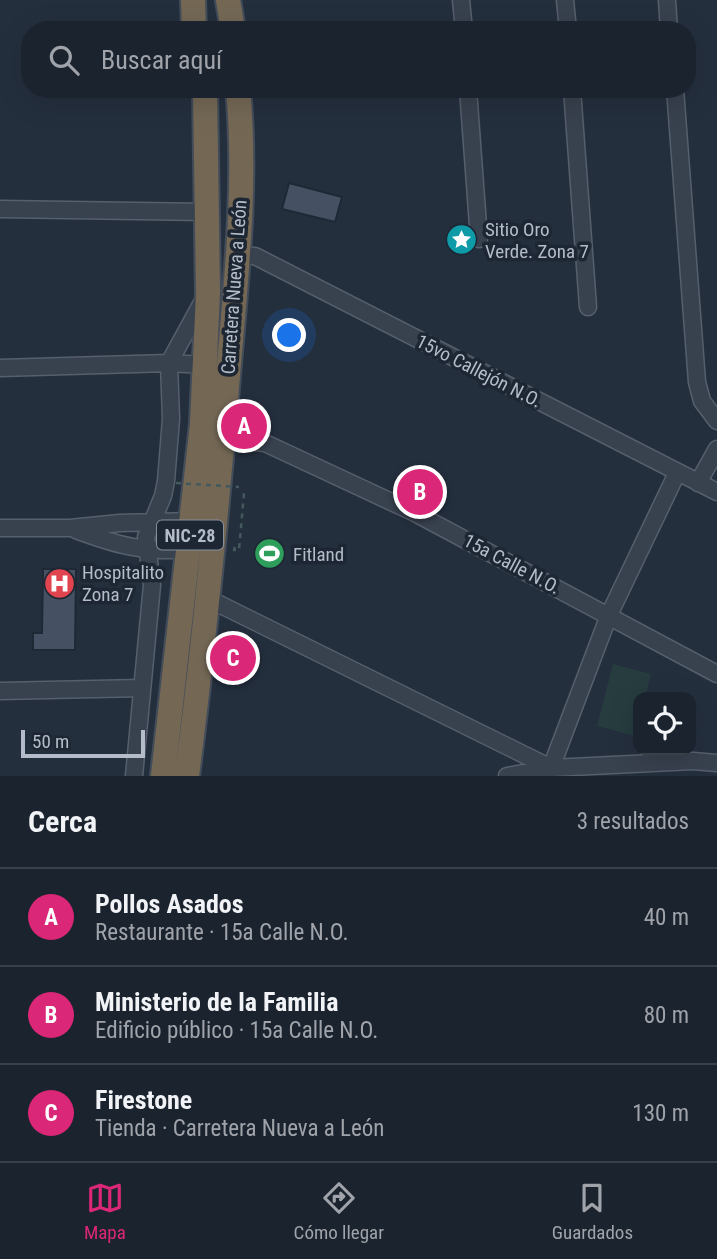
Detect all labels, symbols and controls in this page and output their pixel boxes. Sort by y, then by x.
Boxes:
search box [21,21,696,98]
icon: search [45,41,83,79]
text: Buscar aquí [101,45,222,75]
street label: Carretera Nueva a León [216,199,252,375]
place label: Sitio Oro Verde. Zona 7 [485,218,589,263]
place icon: Sitio Oro Verde. Zona 7 [445,223,479,257]
your location [272,318,306,352]
street label: 15vo Callejón N.O. [412,329,546,413]
pin: A [221,400,267,452]
pin: B [397,466,443,518]
road number: NIC-28 [157,520,223,550]
street label: 15a Calle N.O. [460,529,564,599]
sports icon: Fitland [253,537,287,571]
place label: Fitland [293,543,344,566]
place label: Hospitalito Zona 7 [82,561,164,606]
hospital icon: Hospitalito Zona 7 [42,566,76,600]
pin: C [210,632,256,684]
map controls [633,692,696,755]
button: locate [633,692,696,755]
scale bar [21,727,145,759]
text: 50 m [32,730,69,753]
text: Cerca [28,804,97,839]
text: 3 resultados [577,808,689,835]
text: Pollos Asados [95,889,244,919]
text: A [44,904,58,931]
text: 40 m [644,904,689,931]
text: Restaurante · 15a Calle N.O. [95,919,349,946]
text: Ministerio de la Familia [95,987,338,1017]
text: B [45,1002,57,1029]
text: 80 m [644,1002,689,1029]
text: Edificio público · 15a Calle N.O. [95,1017,378,1044]
text: Firestone [95,1085,192,1115]
text: C [44,1100,58,1127]
text: 130 m [632,1100,689,1127]
text: Tienda · Carretera Nueva a León [95,1115,385,1142]
tab: Mapa [84,1179,126,1244]
tab: Cómo llegar [294,1179,384,1244]
tab: Guardados [552,1179,633,1244]

